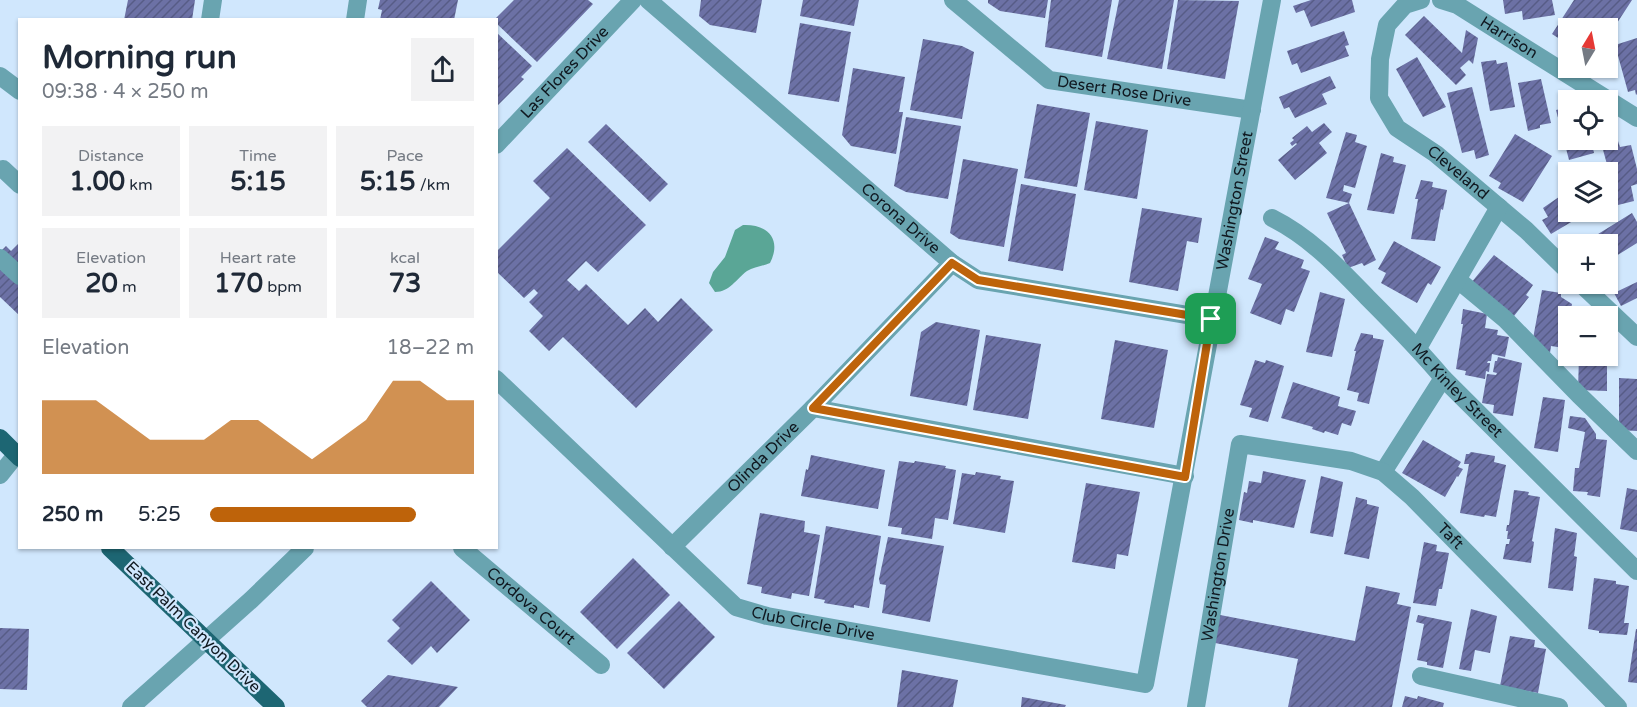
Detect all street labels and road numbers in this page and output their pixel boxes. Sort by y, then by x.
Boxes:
street label: Harrison [1476,12,1542,63]
street label: Las Flores Drive [516,22,613,123]
street label: Desert Rose Drive [1056,71,1193,111]
street label: Washington Street [1212,129,1257,272]
street label: Cleveland [1423,141,1493,204]
street label: Corona Drive [857,179,944,258]
street label: Mc Kinley Street [1407,339,1507,442]
street label: Olinda Drive [723,417,803,497]
street label: Washington Drive [1197,507,1239,643]
street label: Taft [1433,519,1468,554]
street label: East Palm Canyon Drive [121,557,265,697]
street label: Cordova Court [482,563,580,649]
street label: Club Circle Drive [749,602,876,645]

